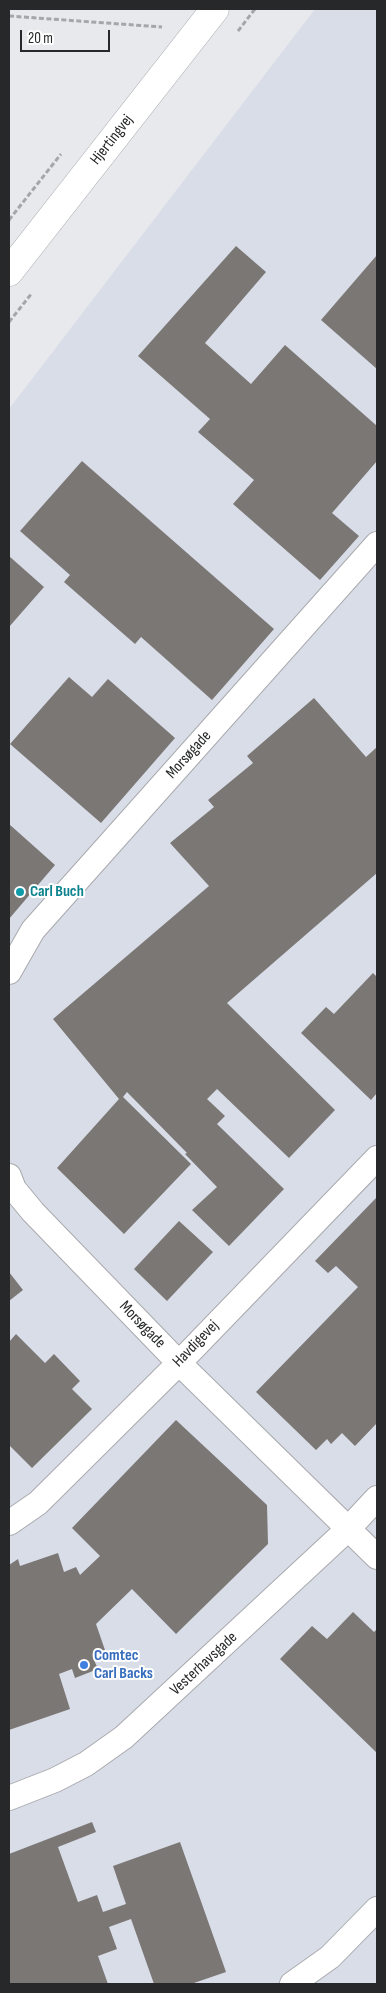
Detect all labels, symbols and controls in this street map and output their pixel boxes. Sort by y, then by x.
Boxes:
scale bar [22,20,112,52]
text: 20 m [28,29,53,48]
street label: Hjertingvej [86,111,138,169]
street label: Morsøgade [162,727,216,783]
place label: Carl Buch [30,882,84,902]
marker: Carl Buch [14,886,26,898]
street label: Morsøgade [115,1297,169,1353]
street label: Havdigevej [169,1317,223,1371]
street label: Vesterhavsgade [166,1628,242,1700]
place label: Comtec Carl Backs [94,1646,153,1684]
marker: Comtec Carl Backs [78,1659,90,1671]

